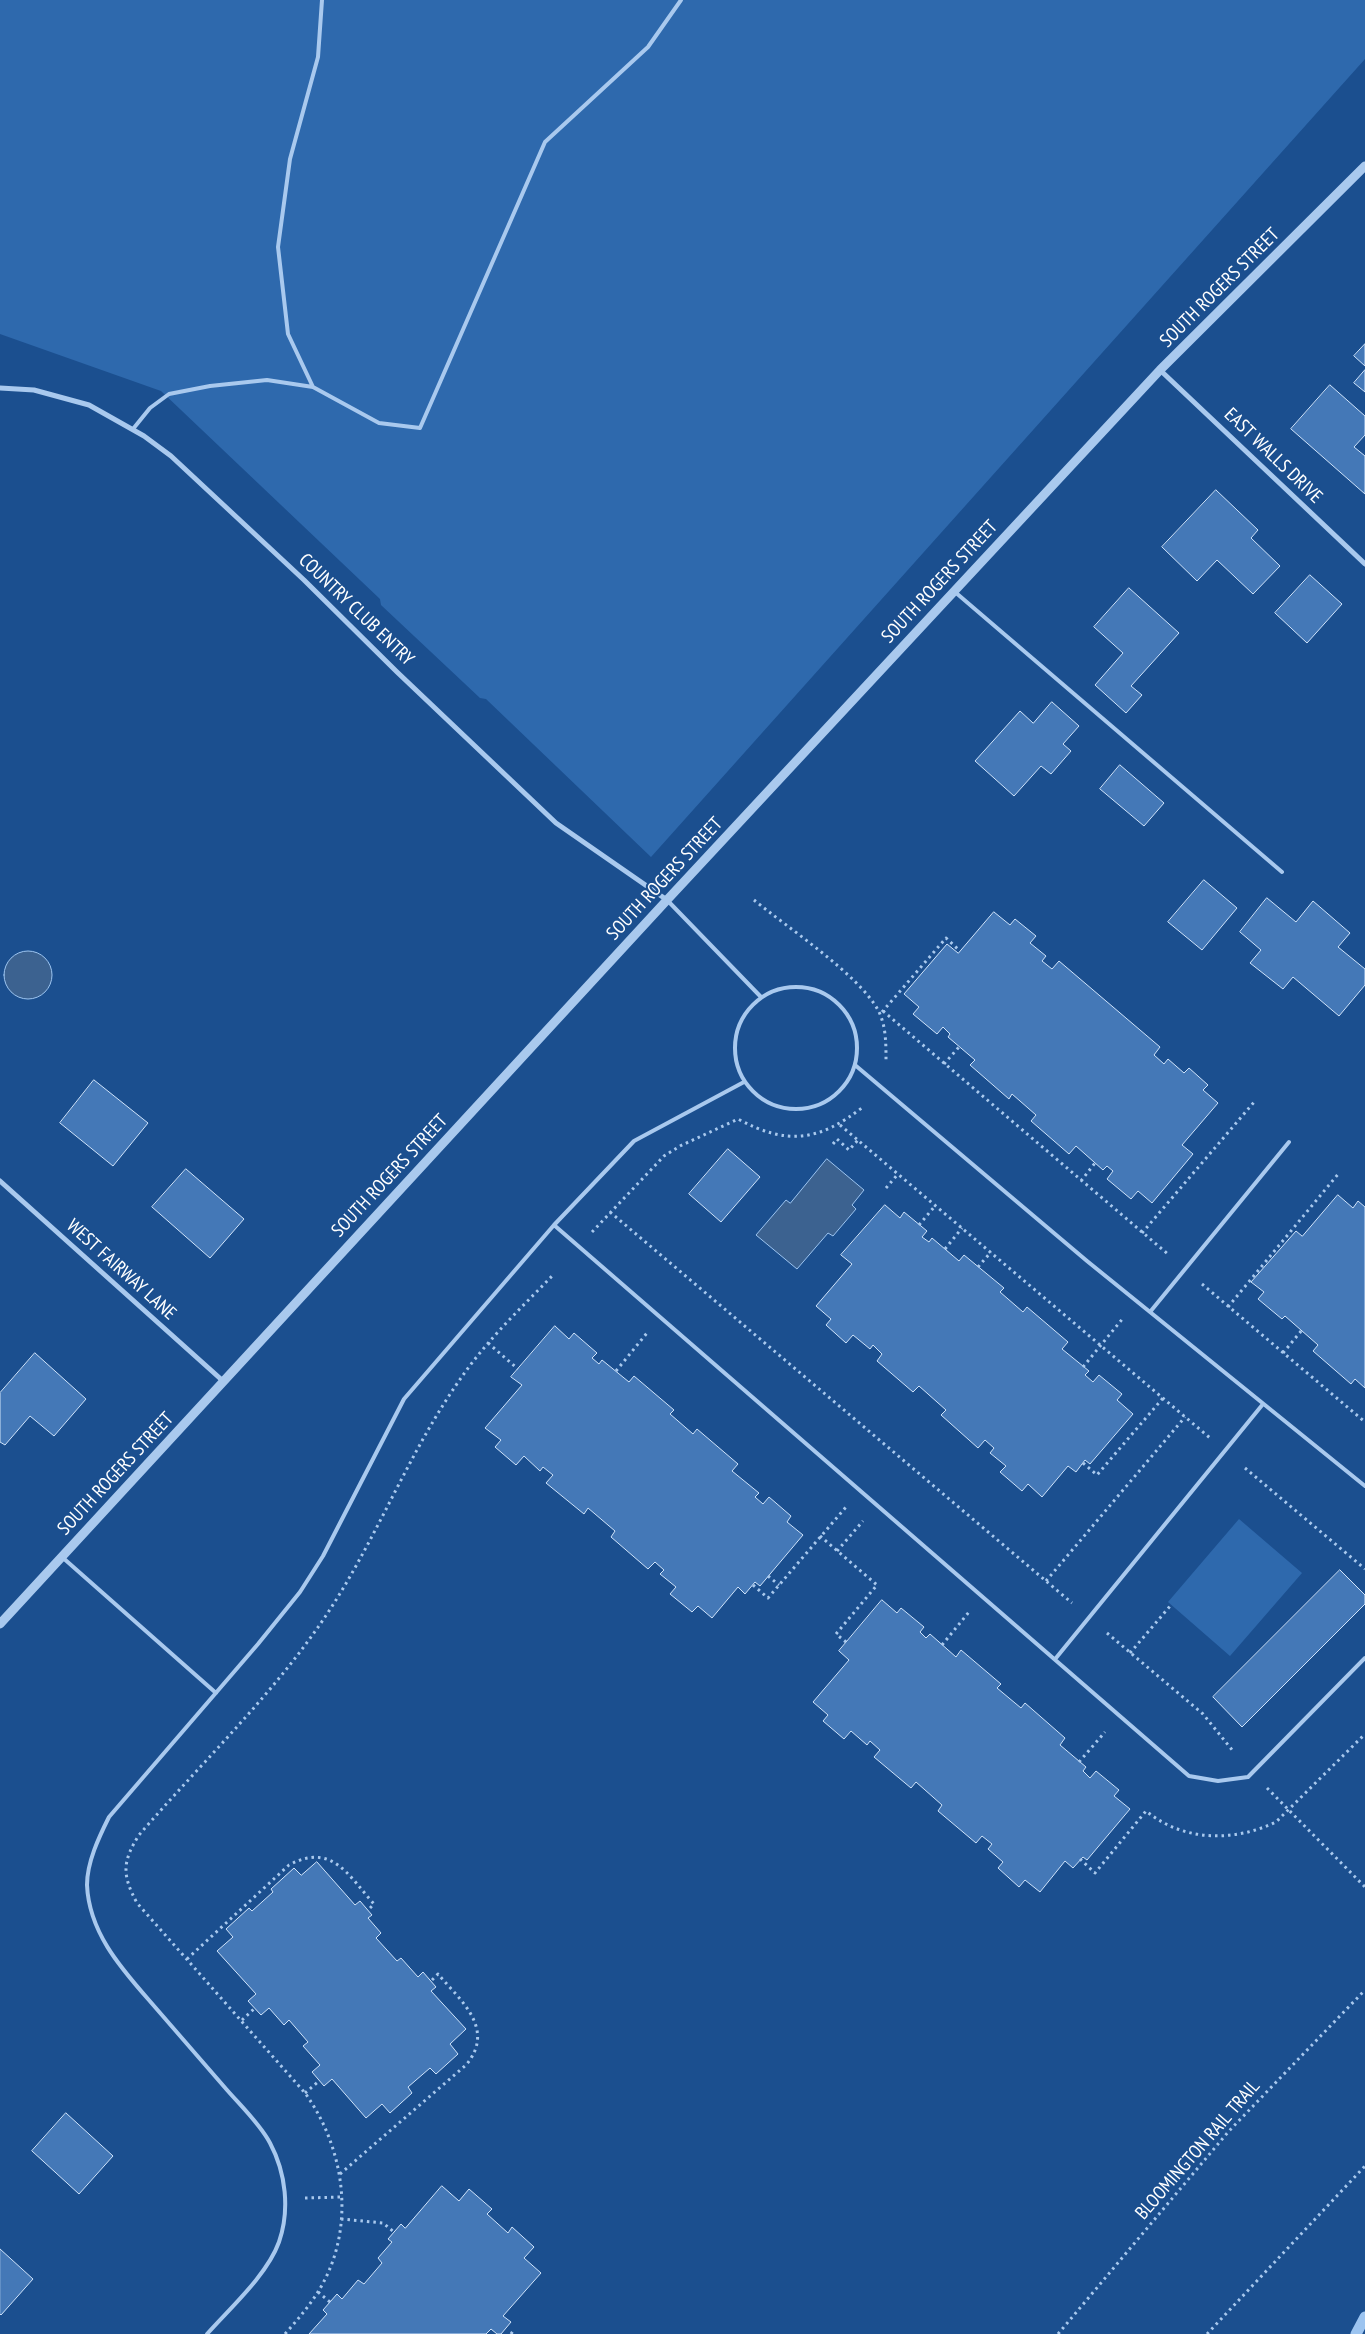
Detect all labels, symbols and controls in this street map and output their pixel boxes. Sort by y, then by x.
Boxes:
street label: SOUTH ROGERS STREET [1156,224,1284,352]
street label: EAST WALLS DRIVE [1219,404,1327,508]
street label: SOUTH ROGERS STREET [877,516,1003,648]
street label: COUNTRY CLUB ENTRY [294,549,418,671]
street label: SOUTH ROGERS STREET [602,813,728,945]
street label: SOUTH ROGERS STREET [327,1110,453,1242]
street label: WEST FAIRWAY LANE [62,1215,180,1325]
street label: SOUTH ROGERS STREET [53,1408,179,1540]
street label: BLOOMINGTON RAIL TRAIL [1131,2075,1265,2225]

